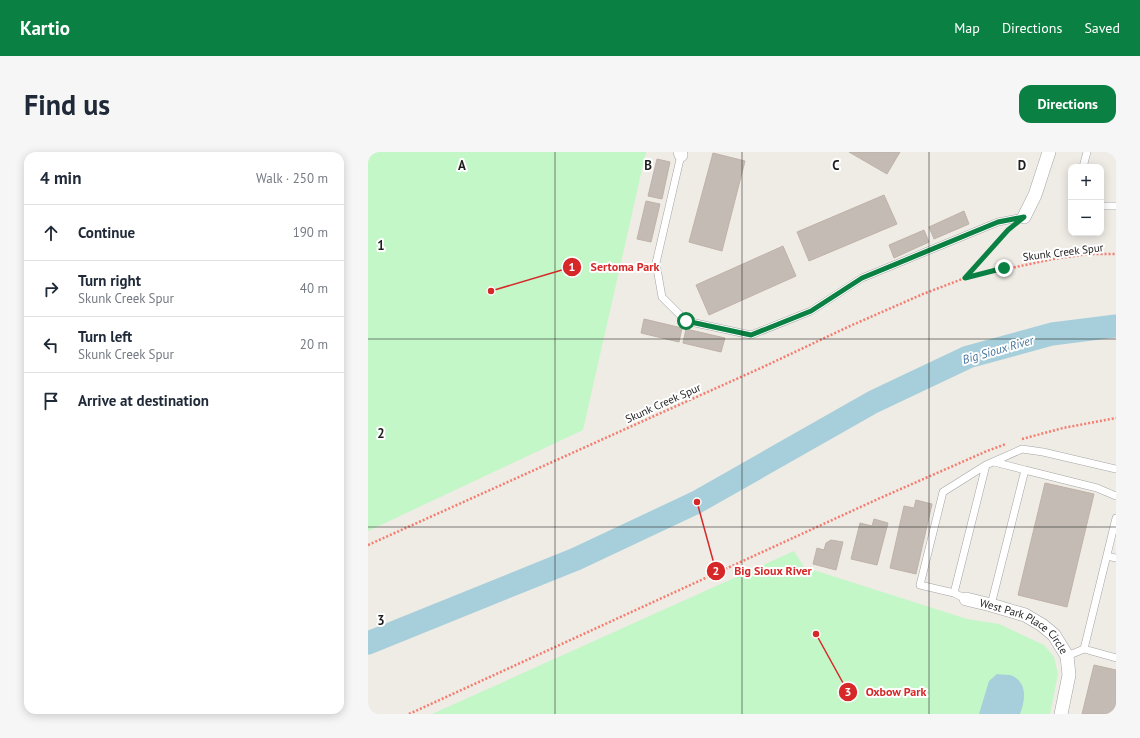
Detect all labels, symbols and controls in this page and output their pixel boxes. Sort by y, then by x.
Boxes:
text: Kartio [20,16,70,40]
text: Map [954,19,980,37]
text: Directions [1002,19,1062,37]
text: Saved [1084,19,1120,37]
button: Directions [1019,85,1116,123]
text: Find us [24,86,110,123]
text: A [458,157,466,174]
text: B [644,157,652,174]
text: C [832,157,840,174]
text: D [1018,157,1026,174]
map controls [1068,164,1104,236]
button: + [1068,164,1104,200]
text: 4 min [40,167,81,189]
text: Walk · 250 m [256,170,328,187]
button: − [1068,200,1104,236]
icon: ahead [40,222,62,244]
text: Continue [78,223,135,242]
text: 190 m [293,224,328,241]
text: 1 [377,237,385,254]
street label: Skunk Creek Spur [1022,240,1104,264]
callout: Sertoma Park [562,255,667,279]
text: 1 [569,259,575,274]
text: Sertoma Park [591,259,660,274]
route end [995,259,1013,277]
text: Turn right [78,271,141,290]
icon: right [40,278,62,300]
text: 40 m [300,280,328,297]
text: Skunk Creek Spur [78,290,174,307]
route start [677,312,695,330]
text: Turn left [78,327,132,346]
water label: Big Sioux River [961,332,1036,367]
icon: left [40,334,62,356]
text: 20 m [300,336,328,353]
text: Skunk Creek Spur [78,346,174,363]
street label: Skunk Creek Spur [623,380,703,426]
icon: arrive [40,390,62,412]
text: Arrive at destination [78,391,209,410]
text: 2 [377,425,385,442]
callout: Big Sioux River [706,559,820,583]
text: 2 [713,563,719,578]
text: Big Sioux River [734,563,813,578]
street label: West Park Place Circle [978,596,1071,657]
text: 3 [377,612,385,629]
callout: Oxbow Park [838,680,935,704]
text: 3 [845,684,851,699]
text: Oxbow Park [866,684,926,699]

